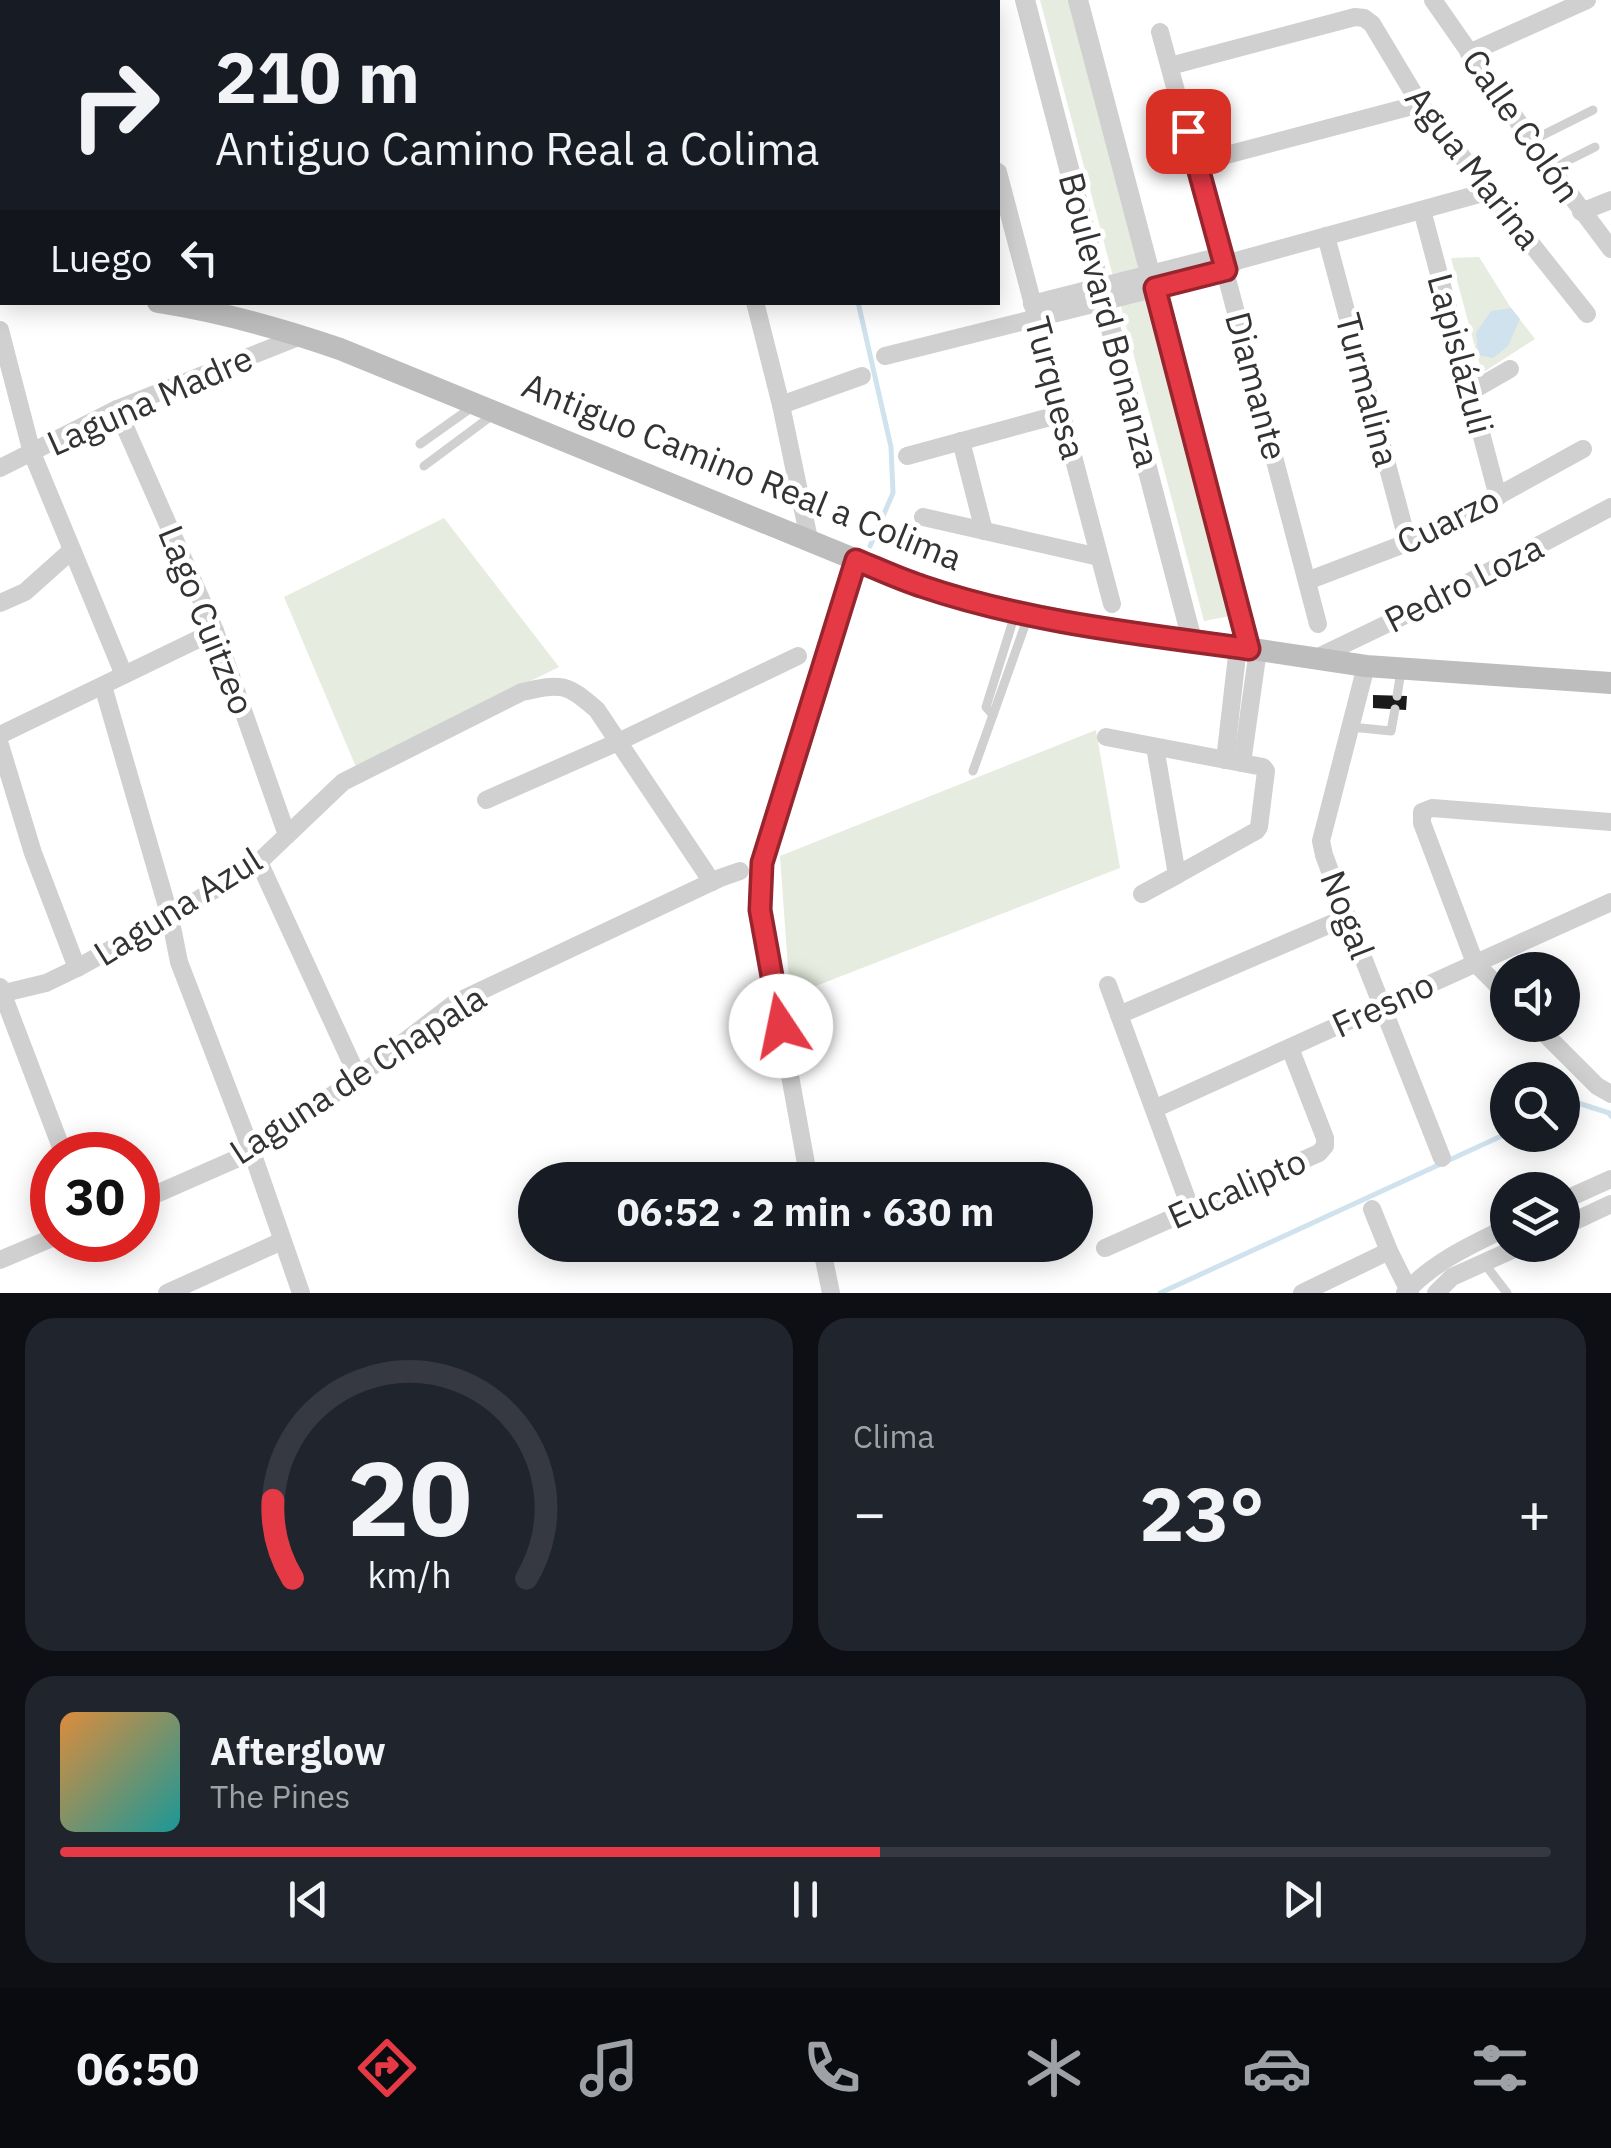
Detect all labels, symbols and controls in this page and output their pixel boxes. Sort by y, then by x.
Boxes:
text: 210 m [215,31,420,122]
icon: right [50,40,180,170]
street label: Calle Colón [1452,40,1591,211]
street label: Agua Marina [1396,76,1552,258]
pin [1146,89,1231,174]
icon: arrive [1161,104,1216,159]
text: Antiguo Camino Real a Colima [215,119,820,177]
street label: Boulevard Bonanza [1048,167,1171,472]
icon: left [172,230,227,285]
text: Luego [50,233,152,282]
street label: Lapislázuli [1417,268,1505,439]
street label: Diamante [1215,307,1299,465]
street label: Turmalina [1325,308,1411,472]
street label: Turquesa [1015,311,1097,464]
street label: Laguna Madre [39,334,260,466]
street label: Antiguo Camino Real a Colima [516,362,969,580]
street label: Cuarzo [1389,476,1506,565]
street label: Lago Cuitzeo [148,518,266,721]
street label: Pedro Loza [1376,524,1551,643]
street label: Laguna Azul [85,836,270,976]
street label: Nogal [1310,864,1386,965]
map controls [1490,952,1580,1262]
button: sound [1490,952,1580,1042]
street label: Fresno [1324,961,1441,1048]
street label: Laguna de Chapala [221,974,494,1174]
position arrow [729,974,833,1078]
button: search [1490,1062,1580,1152]
speed limit sign: 30 [30,1132,160,1262]
street label: Eucalipto [1160,1137,1313,1239]
button: layers [1490,1172,1580,1262]
text: 06:52 · 2 min · 630 m [617,1187,994,1236]
text: Clima [853,1415,935,1457]
text: 20 [347,1429,471,1565]
text: 23° [1139,1464,1265,1562]
text: − [853,1477,886,1548]
text: + [1518,1477,1551,1548]
text: km/h [367,1551,451,1598]
text: Afterglow [210,1726,386,1775]
text: The Pines [210,1775,350,1817]
icon: previous [281,1872,336,1927]
icon: pause [778,1872,833,1927]
icon: next [1275,1872,1330,1927]
icon: directions [352,2033,422,2103]
icon: music [574,2033,644,2103]
icon: phone [797,2033,867,2103]
icon: climate [1019,2033,1089,2103]
icon: car [1242,2033,1312,2103]
icon: filters [1465,2033,1535,2103]
text: 06:50 [76,2039,199,2097]

